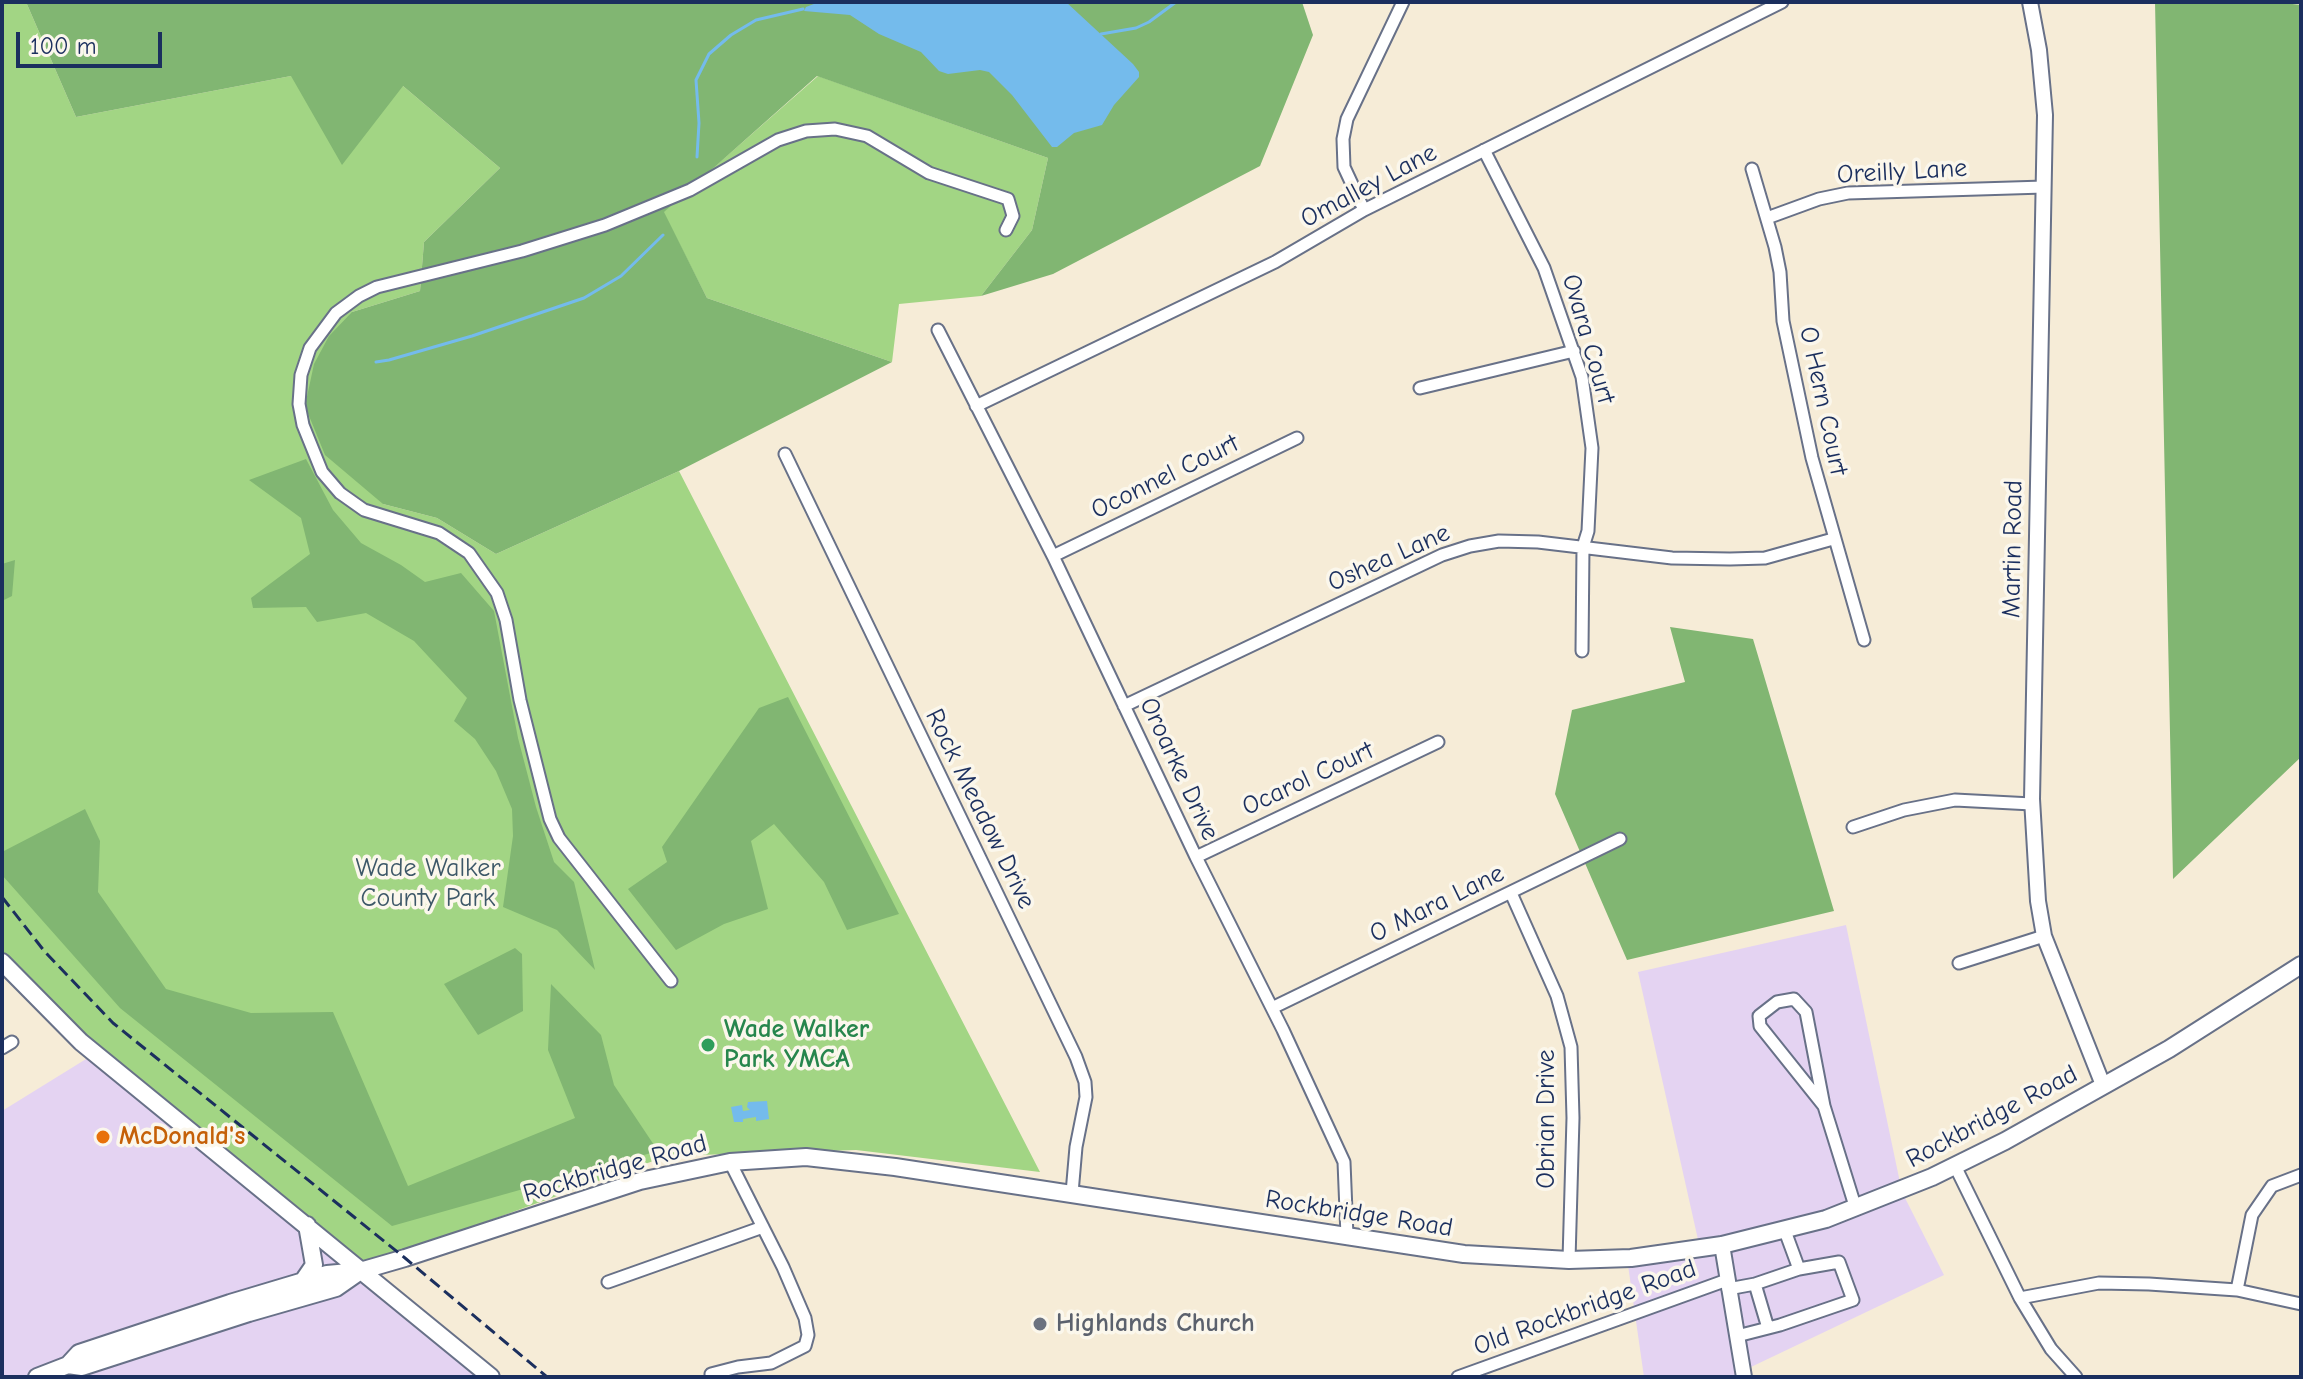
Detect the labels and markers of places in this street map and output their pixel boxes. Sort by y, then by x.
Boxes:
place label: Wade Walker Park YMCA [724,1014,869,1076]
marker: Wade Walker Park YMCA [699,1036,717,1054]
place label: McDonald's [119,1121,245,1153]
marker: McDonald's [94,1128,112,1146]
place label: Highlands Church [1056,1308,1255,1340]
marker: Highlands Church [1031,1315,1049,1333]

